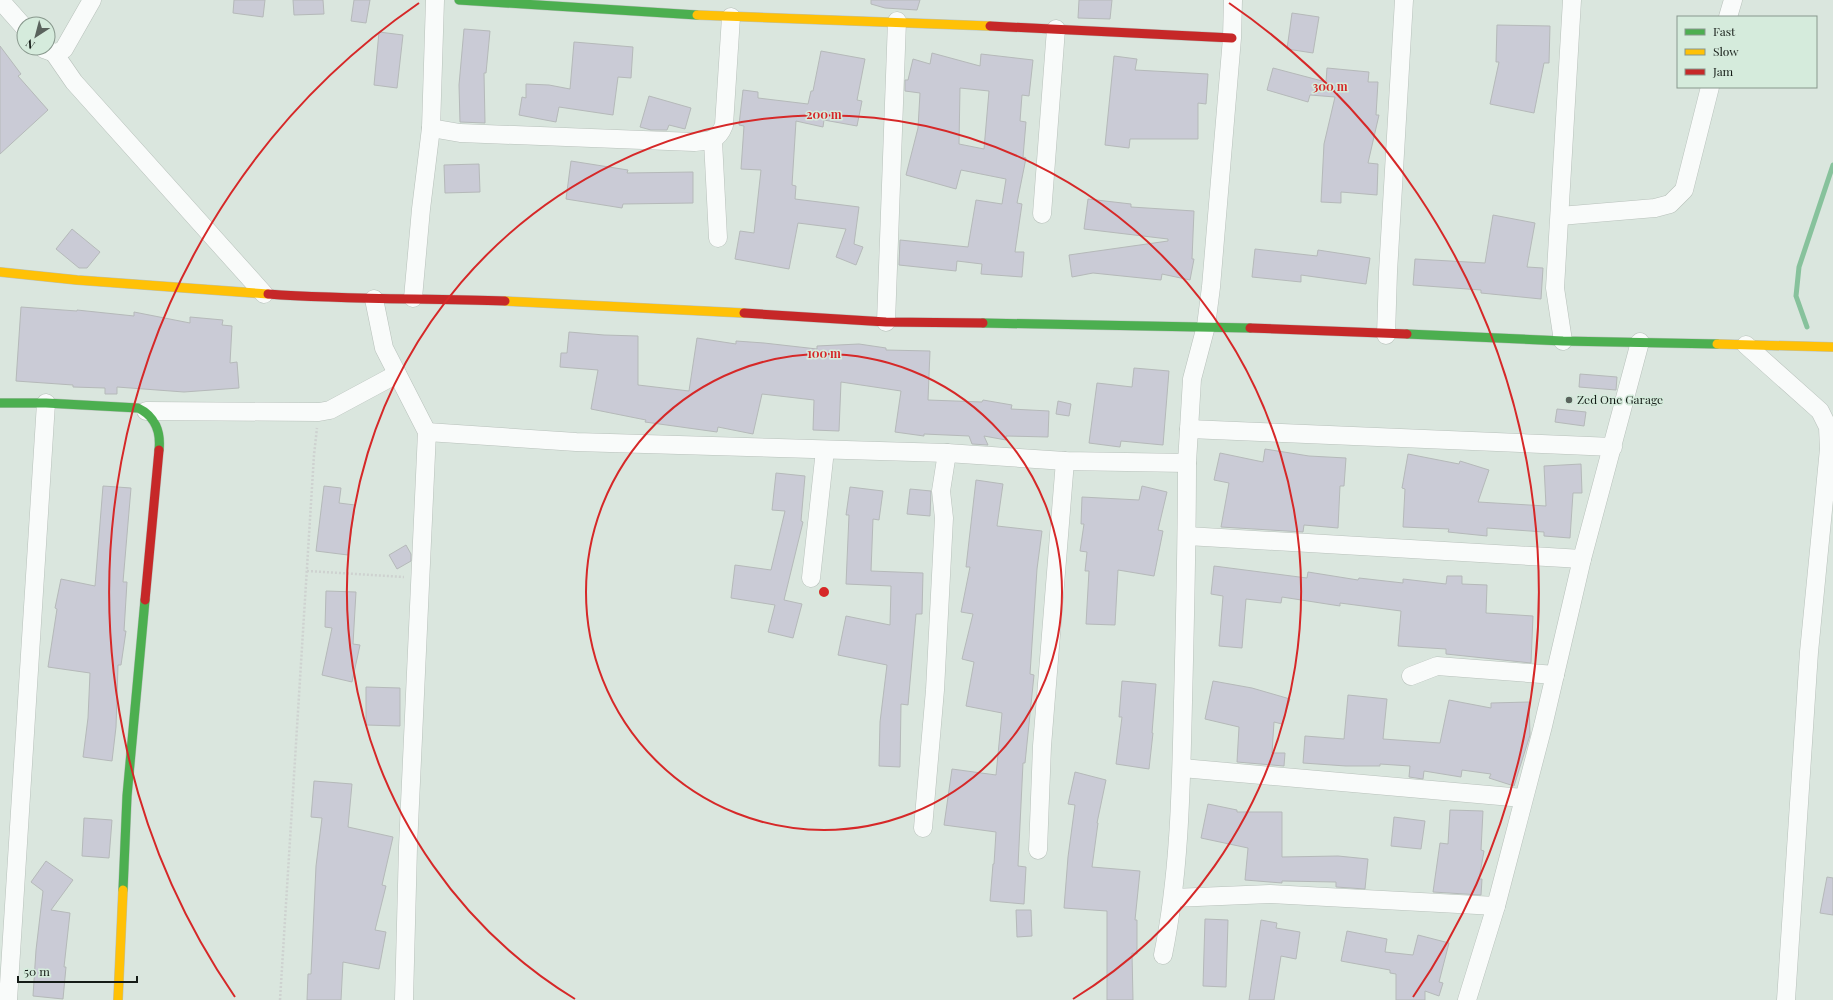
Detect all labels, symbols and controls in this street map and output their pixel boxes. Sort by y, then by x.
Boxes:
north arrow [16,16,56,56]
legend [1677,16,1817,88]
text: Fast [1713,23,1736,39]
text: N [22,36,37,53]
text: Slow [1713,43,1739,59]
text: Jam [1712,63,1734,79]
text: 300 m [1313,78,1348,94]
text: 200 m [806,106,842,122]
text: 100 m [807,345,841,361]
place label: Zed One Garage [1577,391,1663,407]
marker: Zed One Garage [1564,395,1574,405]
centre of rings [817,585,831,599]
scale bar [18,958,137,984]
text: 50 m [24,963,50,979]

